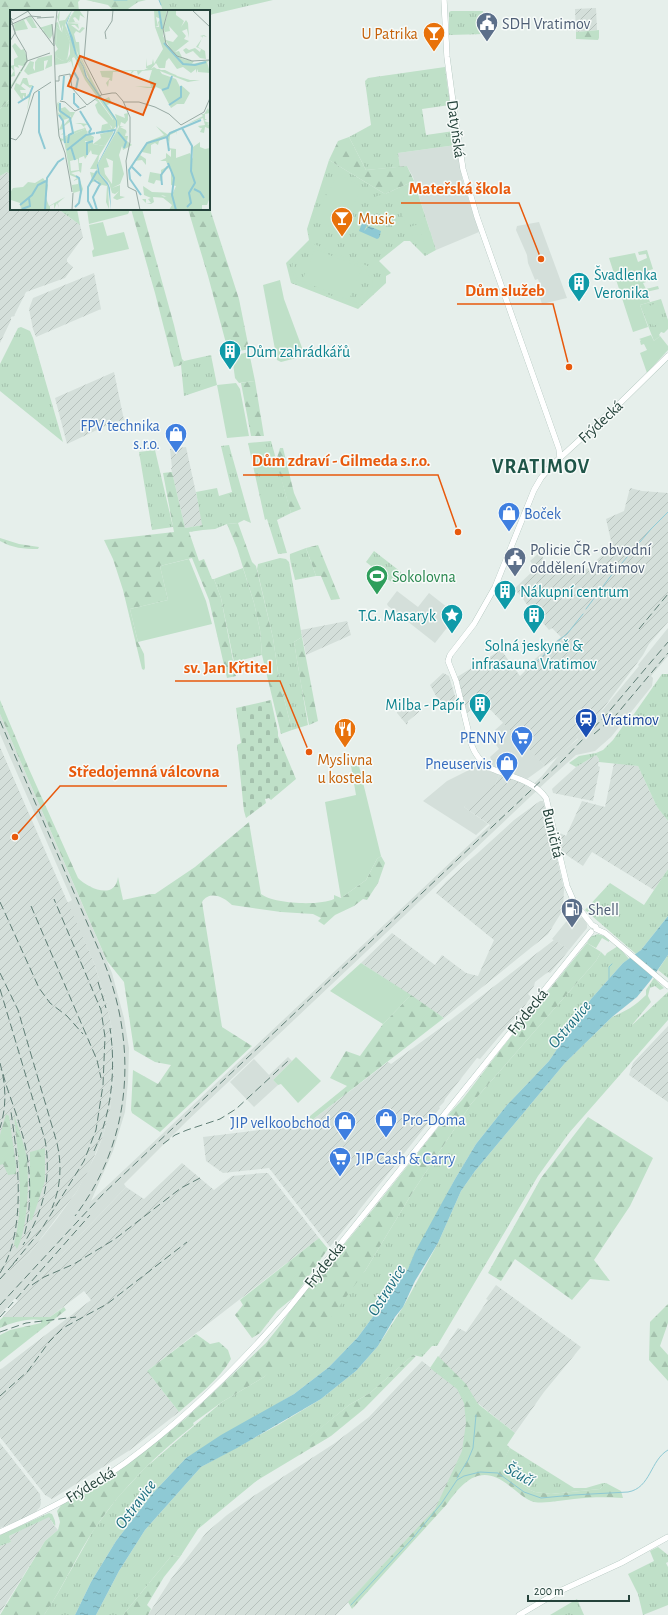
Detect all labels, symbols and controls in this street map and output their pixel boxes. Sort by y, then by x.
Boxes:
inset map [10,10,210,210]
public building icon: SDH Vratimov [474,10,500,43]
place label: SDH Vratimov [502,16,591,32]
bar icon: U Patrika [421,20,447,53]
place label: U Patrika [362,26,418,42]
street label: Datyňská [443,99,468,159]
callout: Mateřská škola [401,174,519,203]
text: Mateřská škola [409,180,511,197]
bar icon: Music [329,205,355,238]
place label: Music [358,211,394,227]
place label: Švadlenka Veronika [594,265,657,301]
building icon: Švadlenka Veronika [566,270,592,303]
callout: Dům služeb [457,275,553,304]
text: Dům služeb [465,282,545,299]
building icon: Dům zahrádkářů [217,338,243,371]
place label: Dům zahrádkářů [246,344,350,360]
street label: Frýdecká [575,397,627,447]
place label: FPV technika s.r.o. [80,418,160,452]
shop icon: FPV technika s.r.o. [163,421,189,454]
callout: Dům zdraví - Gilmeda s.r.o. [243,446,438,475]
text: Dům zdraví - Gilmeda s.r.o. [252,452,430,469]
district label: VRATIMOV [492,457,590,477]
shop icon: Boček [496,500,522,533]
place label: Boček [524,506,562,522]
place label: Policie ČR - obvodní oddělení Vratimov [530,540,652,576]
public building icon: Policie ČR - obvodní oddělení Vratimov [502,545,528,578]
sports icon: Sokolovna [364,563,390,596]
place label: Sokolovna [392,569,456,585]
building icon: Nákupní centrum [492,578,518,611]
place label: Nákupní centrum [520,584,629,600]
place icon: T.G. Masaryk [439,602,465,635]
building icon: Solná jeskyně & infrasauna Vratimov [521,602,547,635]
place label: T.G. Masaryk [358,608,437,625]
place label: Solná jeskyně & infrasauna Vratimov [471,638,597,672]
callout: sv. Jan Křtitel [175,652,280,681]
text: sv. Jan Křtitel [184,659,272,676]
building icon: Milba - Papír [467,691,493,724]
place label: Milba - Papír [385,697,465,713]
station icon: Vratimov [573,706,599,739]
place label: Vratimov [602,712,659,728]
restaurant icon: Myslivna u kostela [332,716,358,749]
supermarket icon: PENNY [509,724,535,757]
place label: PENNY [460,730,507,746]
shop icon: Pneuservis [494,750,520,783]
place label: Myslivna u kostela [317,752,373,786]
place label: Pneuservis [425,756,492,772]
callout: Středojemná válcovna [60,757,227,786]
text: Středojemná válcovna [68,763,220,781]
street label: Buničitá [539,806,567,860]
fuel station icon: Shell [559,896,585,929]
place label: Shell [588,902,619,918]
street label: Frýdecká [504,985,552,1038]
water label: Ostravice [545,997,594,1052]
shop icon: Pro-Doma [373,1106,399,1139]
shop icon: JIP velkoobchod [332,1109,358,1142]
place label: Pro-Doma [402,1112,466,1128]
place label: JIP velkoobchod [230,1115,330,1131]
supermarket icon: JIP Cash & Carry [327,1145,353,1178]
place label: JIP Cash & Carry [356,1151,456,1168]
street label: Frýdecká [301,1238,349,1291]
water label: Ostravice [364,1262,409,1319]
water label: Ščučí [502,1459,539,1490]
street label: Frýdecká [63,1464,118,1507]
water label: Ostravice [112,1476,159,1532]
scale bar [528,1577,629,1603]
text: 200 m [534,1585,564,1597]

